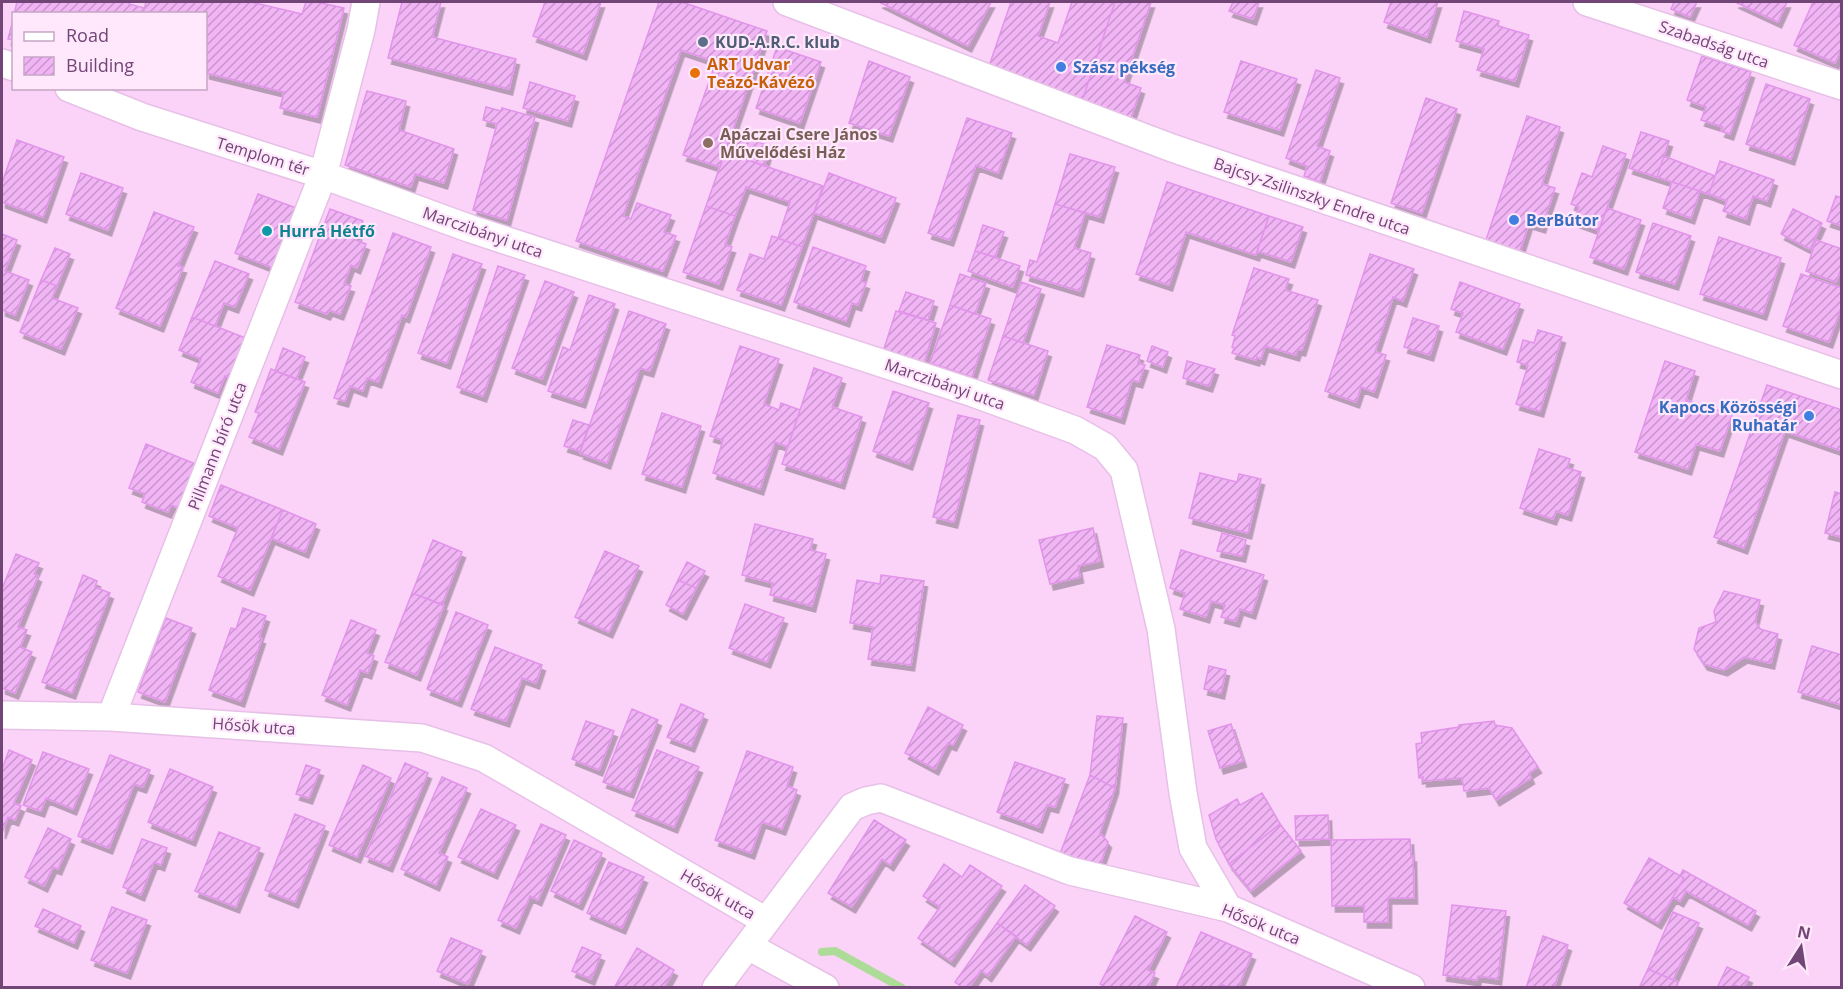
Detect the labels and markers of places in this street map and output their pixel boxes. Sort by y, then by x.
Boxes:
place label: KUD-A.R.C. klub [715,31,840,53]
marker: KUD-A.R.C. klub [696,35,710,49]
place label: ART Udvar Teázó-Kávézó [707,53,815,93]
place label: Szász pékség [1073,56,1175,78]
marker: Szász pékség [1054,60,1068,74]
marker: ART Udvar Teázó-Kávézó [688,66,702,80]
place label: Apáczai Csere János Művelődési Ház [720,123,877,163]
marker: Apáczai Csere János Művelődési Ház [701,136,715,150]
place label: BerBútor [1526,209,1599,231]
marker: BerBútor [1507,213,1521,227]
place label: Hurrá Hétfő [279,220,375,242]
marker: Hurrá Hétfő [260,224,274,238]
place label: Kapocs Közösségi Ruhatár [1659,396,1797,436]
marker: Kapocs Közösségi Ruhatár [1802,409,1816,423]

